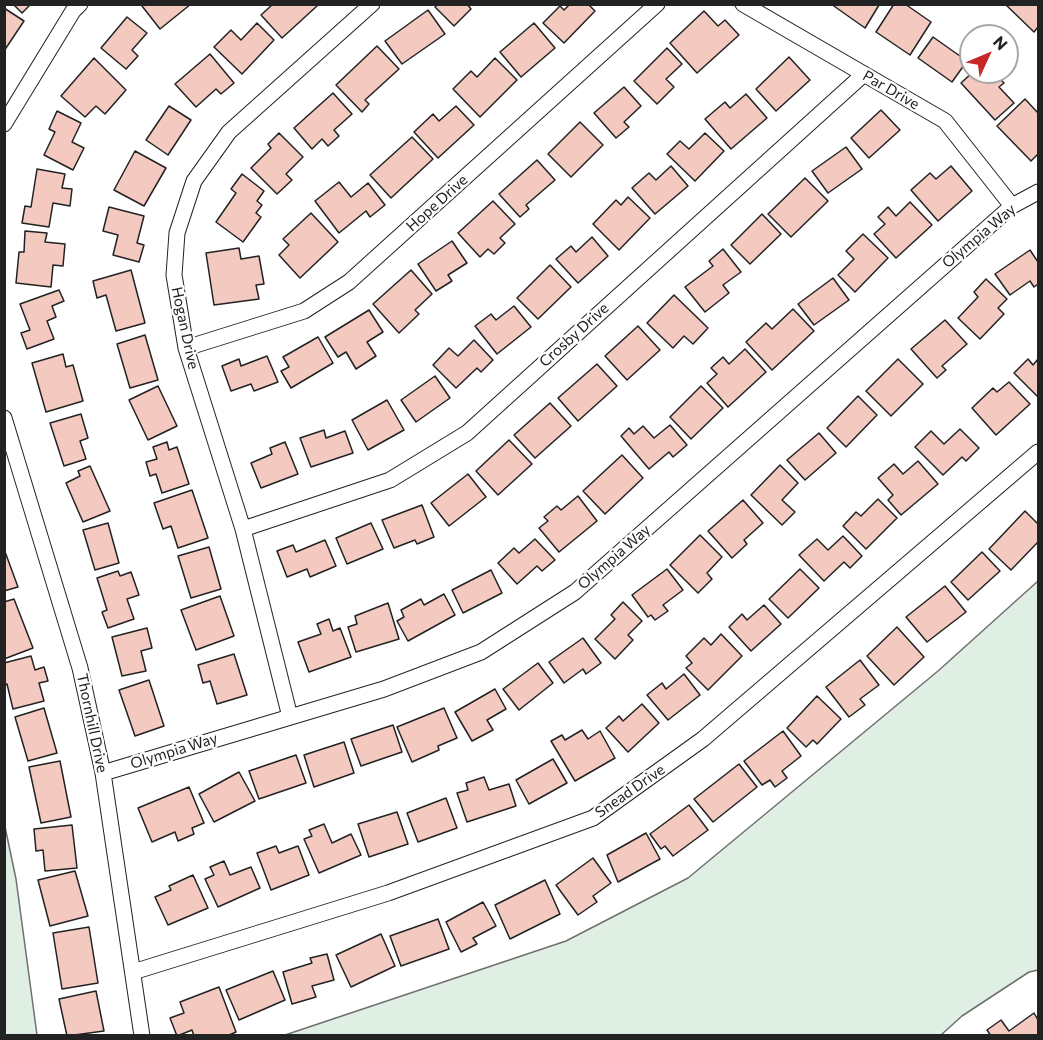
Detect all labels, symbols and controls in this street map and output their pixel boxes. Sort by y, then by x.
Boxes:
north arrow [959,24,1019,84]
text: N [990,32,1012,53]
street label: Par Drive [859,67,923,113]
street label: Hope Drive [403,171,471,235]
street label: Olympia Way [939,200,1019,272]
street label: Hogan Drive [167,285,203,371]
street label: Crosby Drive [536,299,612,371]
street label: Olympia Way [574,521,654,593]
street label: Thornhill Drive [73,672,111,774]
street label: Olympia Way [128,729,220,773]
street label: Snead Drive [592,760,668,822]

